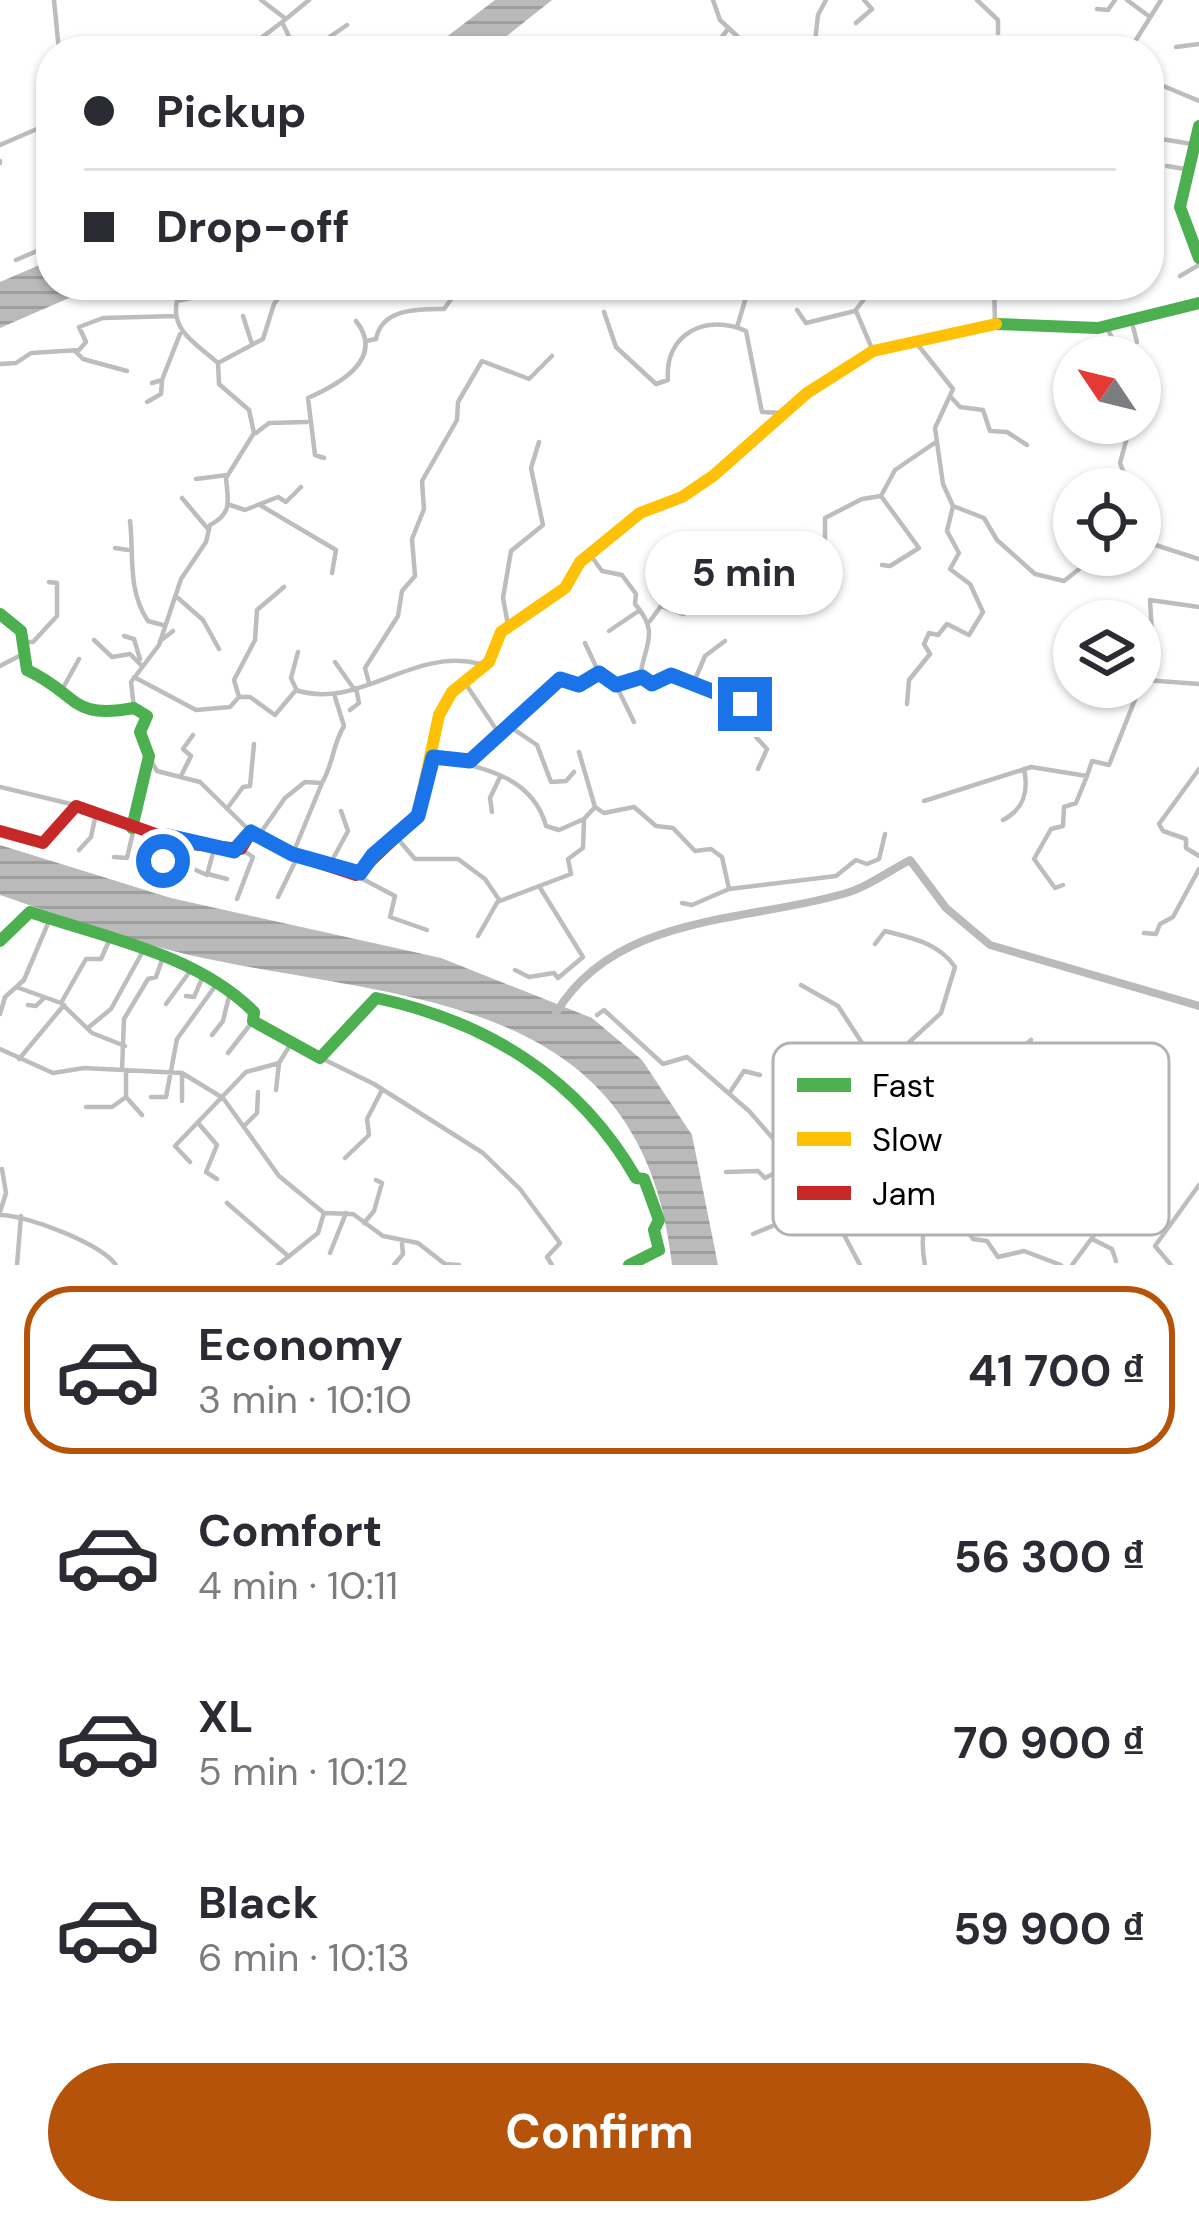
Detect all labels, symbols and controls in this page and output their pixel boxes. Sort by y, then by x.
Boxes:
text: Pickup [156,82,306,141]
text: Drop-off [156,197,350,256]
north arrow [1053,336,1161,444]
map controls [1053,336,1161,708]
button: locate [1053,468,1161,576]
callout: 5 min [646,530,844,614]
text: 5 min [692,547,796,598]
button: layers [1053,600,1161,708]
route end [718,677,772,731]
route start [136,834,190,888]
legend [773,1043,1169,1235]
text: Fast [872,1064,935,1107]
text: Slow [872,1118,943,1161]
text: Jam [872,1172,936,1215]
text: Economy [198,1315,403,1374]
icon: car [54,1316,162,1424]
text: 41 700 ₫ [968,1341,1145,1400]
text: 3 min · 10:10 [198,1374,412,1425]
text: Comfort [198,1501,382,1560]
icon: car [54,1502,162,1610]
text: 56 300 ₫ [954,1527,1145,1586]
text: 4 min · 10:11 [198,1560,398,1611]
text: XL [198,1687,253,1746]
icon: car [54,1688,162,1796]
text: 70 900 ₫ [953,1713,1145,1772]
text: 5 min · 10:12 [198,1746,408,1797]
text: Black [198,1873,318,1932]
icon: car [54,1874,162,1982]
text: 59 900 ₫ [953,1899,1145,1958]
text: 6 min · 10:13 [198,1932,410,1983]
button: Confirm [48,2063,1151,2201]

